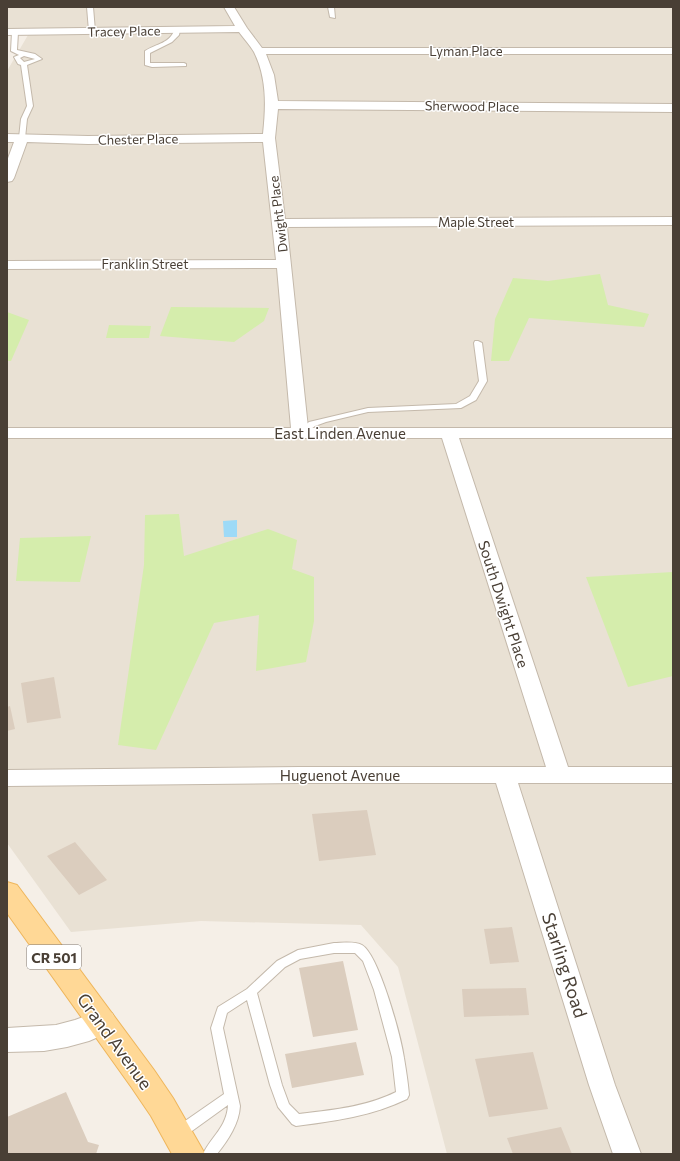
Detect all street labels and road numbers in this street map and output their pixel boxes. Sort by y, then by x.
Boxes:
street label: Tracey Place [87,22,161,40]
street label: Lyman Place [429,43,503,59]
street label: Sherwood Place [425,97,519,115]
street label: Chester Place [98,130,178,148]
street label: Dwight Place [265,175,291,253]
street label: Maple Street [438,214,514,230]
street label: Franklin Street [102,256,188,272]
street label: East Linden Avenue [274,424,406,442]
street label: South Dwight Place [475,538,533,670]
street label: Huguenot Avenue [280,766,400,784]
street label: Starling Road [538,910,592,1020]
road number: CR 501 [27,945,81,969]
street label: Grand Avenue [73,989,157,1093]

